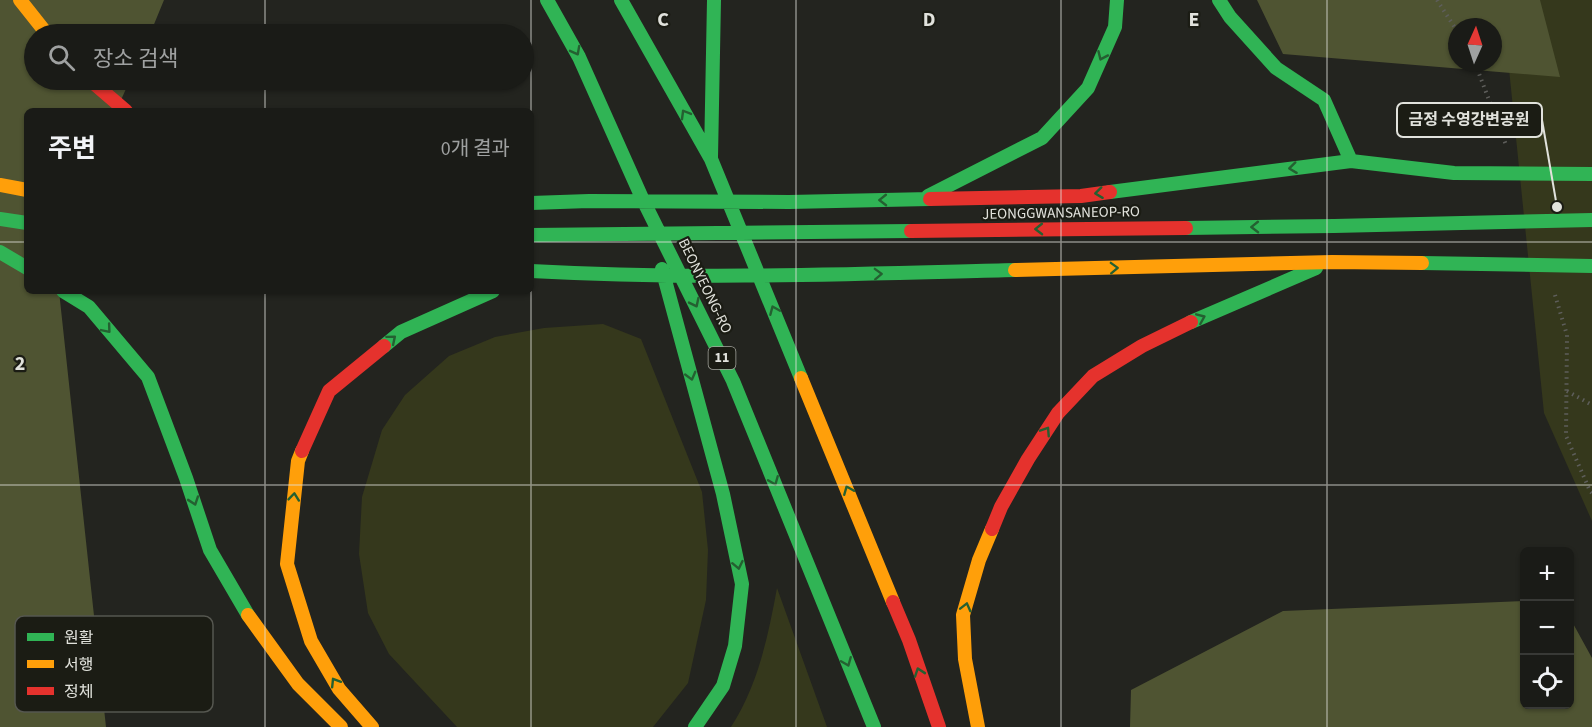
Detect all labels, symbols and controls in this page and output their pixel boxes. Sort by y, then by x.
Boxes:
text: C [657,6,669,34]
text: D [923,6,935,34]
text: E [1189,6,1199,34]
north arrow [1448,18,1502,72]
search box [24,24,534,90]
icon: search [45,41,78,74]
text: 장소 검색 [93,43,178,75]
one-way arrow [569,45,580,55]
one-way arrow [1098,49,1110,60]
callout: 금정 수영강변공원 [1397,103,1542,137]
one-way arrow [681,109,692,120]
text: 금정 수영강변공원 [1409,109,1529,131]
text: 주변 [48,130,96,167]
text: 0개 결과 [441,135,510,163]
one-way arrow [1288,162,1297,174]
one-way arrow [1095,187,1104,199]
one-way arrow [879,194,888,206]
street label: JEONGGWANSANEOP-RO [982,201,1140,225]
one-way arrow [1250,221,1259,233]
one-way arrow [1034,223,1043,235]
street label: BEONYEONG-RO [673,235,737,337]
one-way arrow [1110,261,1119,274]
one-way arrow [873,268,882,280]
one-way arrow [687,297,699,308]
one-way arrow [769,305,781,316]
one-way arrow [1194,313,1205,325]
one-way arrow [100,322,111,333]
one-way arrow [385,335,396,346]
road number: 11 [708,347,736,369]
text: 2 [15,350,25,378]
one-way arrow [684,370,696,381]
one-way arrow [1039,427,1050,438]
one-way arrow [767,475,779,486]
one-way arrow [843,486,855,497]
one-way arrow [287,493,300,502]
one-way arrow [186,495,199,506]
map controls [1520,547,1574,709]
button: + [1520,547,1574,601]
one-way arrow [731,560,744,570]
button: − [1520,601,1574,655]
one-way arrow [959,602,971,613]
legend [15,616,213,712]
text: 원활 [64,627,94,649]
text: 서행 [64,654,93,676]
button: locate [1520,655,1574,709]
one-way arrow [840,656,852,667]
one-way arrow [914,667,927,678]
one-way arrow [331,678,343,688]
text: 정체 [64,681,93,703]

